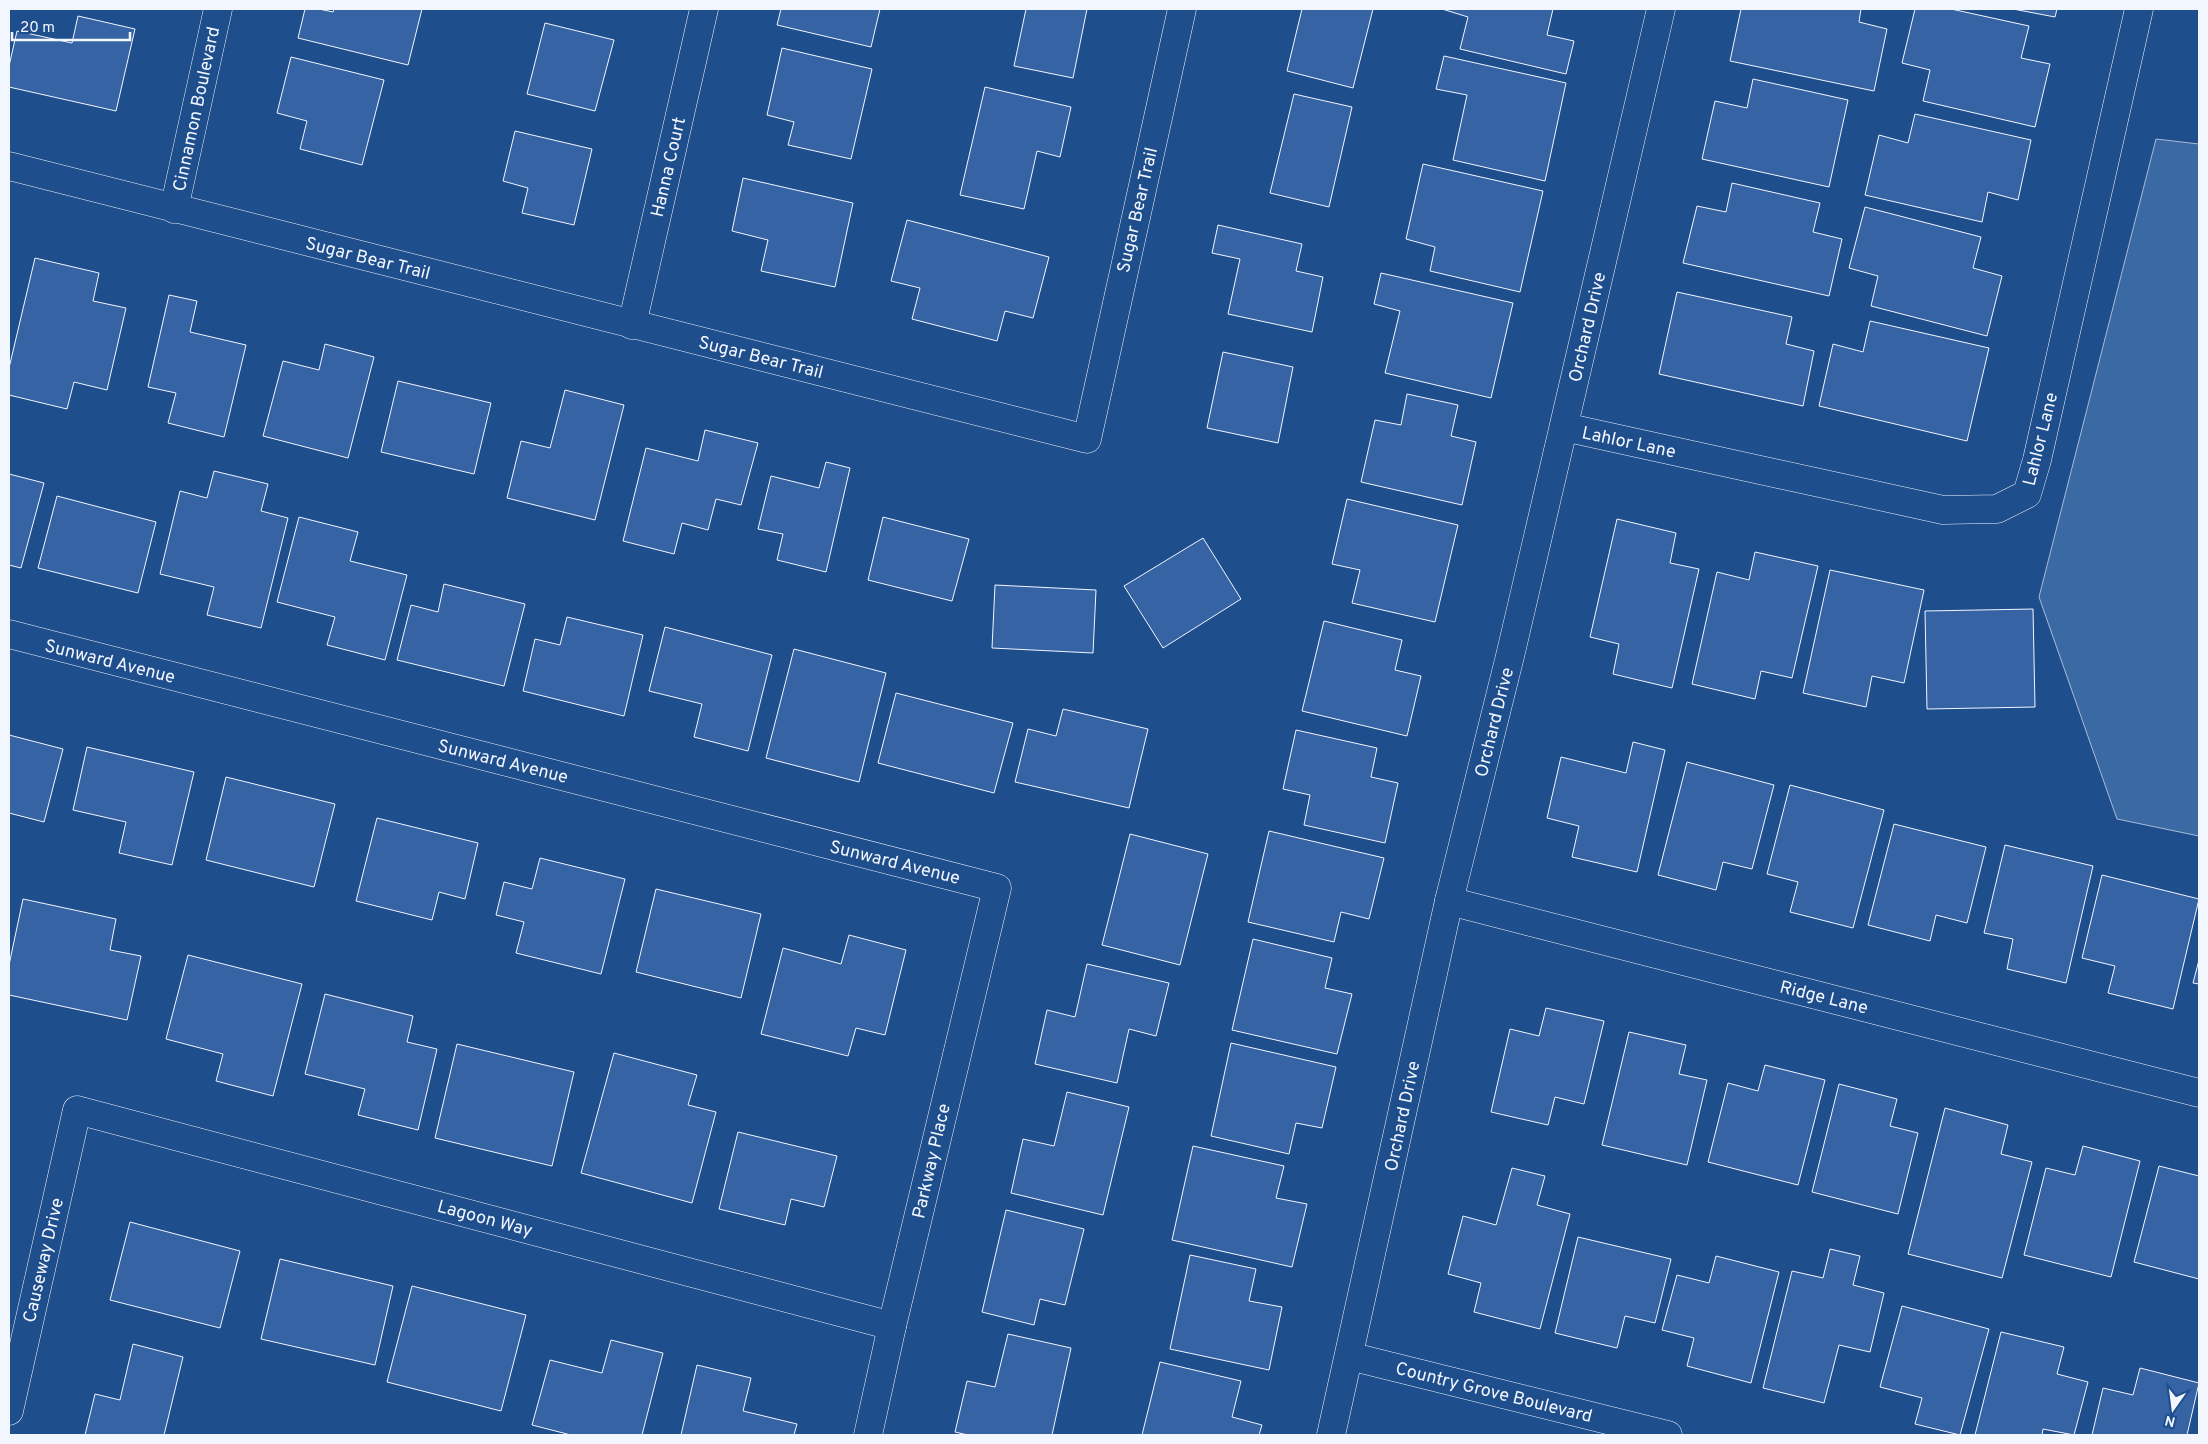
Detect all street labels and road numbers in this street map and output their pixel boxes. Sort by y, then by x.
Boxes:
street label: Cinnamon Boulevard [169,25,226,194]
street label: Hanna Court [647,115,692,220]
street label: Sugar Bear Trail [1113,145,1164,275]
street label: Sugar Bear Trail [303,233,433,286]
street label: Orchard Drive [1565,270,1612,385]
street label: Sugar Bear Trail [696,332,826,385]
street label: Lahlor Lane [2019,390,2064,488]
street label: Lahlor Lane [1580,422,1678,465]
street label: Sunward Avenue [42,635,177,690]
street label: Orchard Drive [1471,665,1520,780]
street label: Sunward Avenue [435,735,570,790]
street label: Sunward Avenue [827,836,962,891]
street label: Ridge Lane [1777,976,1870,1021]
street label: Orchard Drive [1381,1059,1426,1174]
street label: Parkway Place [908,1102,957,1221]
street label: Causeway Drive [19,1196,70,1325]
street label: Lagoon Way [434,1196,535,1243]
street label: Country Grove Boulevard [1393,1358,1595,1429]

